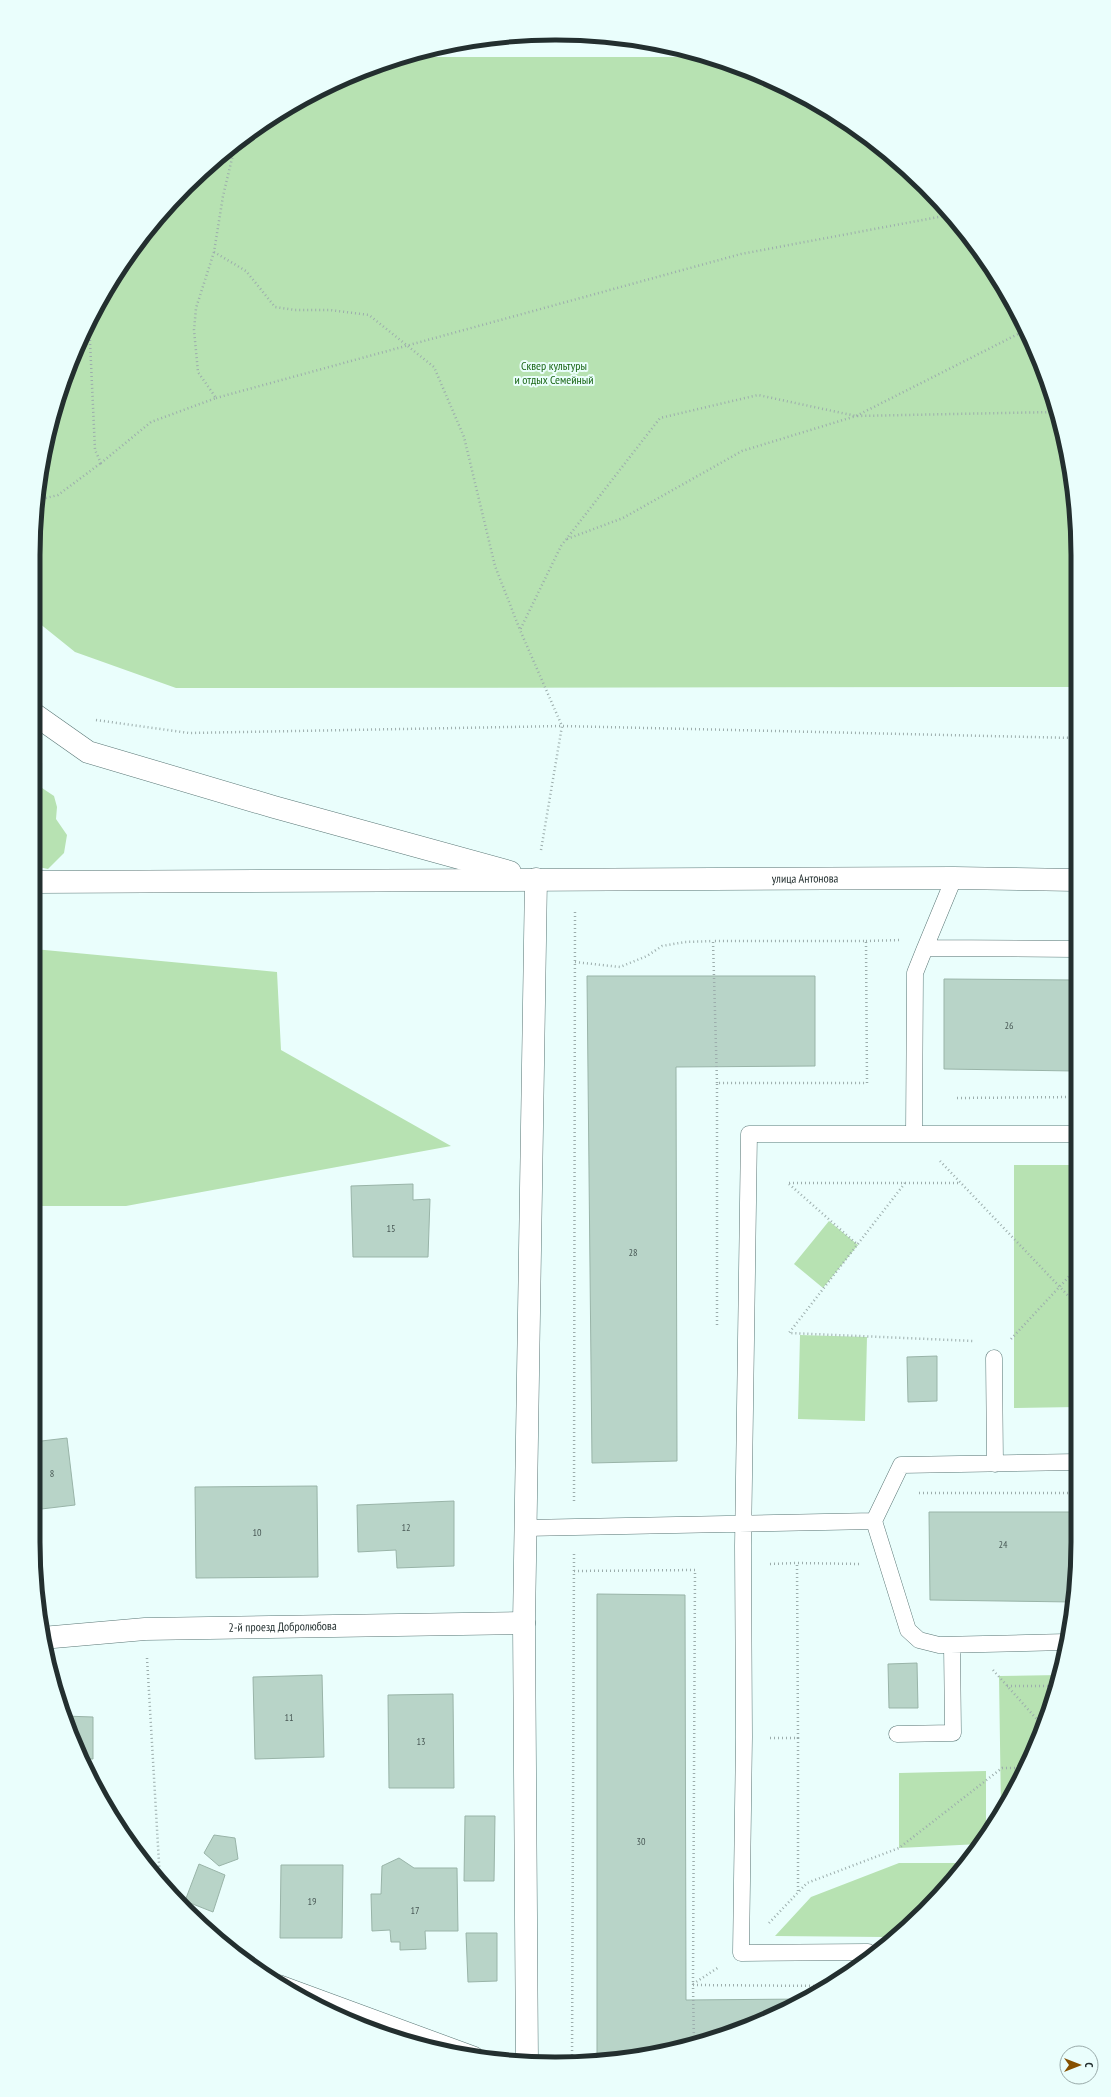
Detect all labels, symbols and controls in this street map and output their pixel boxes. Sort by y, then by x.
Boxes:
park label: Сквер культуры и отдых Семейный [515,358,594,387]
street label: улица Антонова [772,871,839,886]
house number: 26 [1005,1019,1014,1032]
house number: 15 [387,1222,396,1235]
house number: 28 [629,1246,638,1259]
house number: 8 [50,1467,54,1480]
house number: 12 [402,1521,411,1534]
house number: 10 [253,1526,262,1539]
house number: 24 [999,1538,1008,1551]
street label: 2-й проезд Добролюбова [228,1618,337,1635]
house number: 11 [285,1711,294,1724]
house number: 13 [417,1735,426,1748]
house number: 30 [637,1835,646,1848]
house number: 19 [308,1895,317,1908]
house number: 17 [411,1904,420,1917]
north arrow [1059,2045,1099,2085]
text: С [1082,2062,1096,2068]

